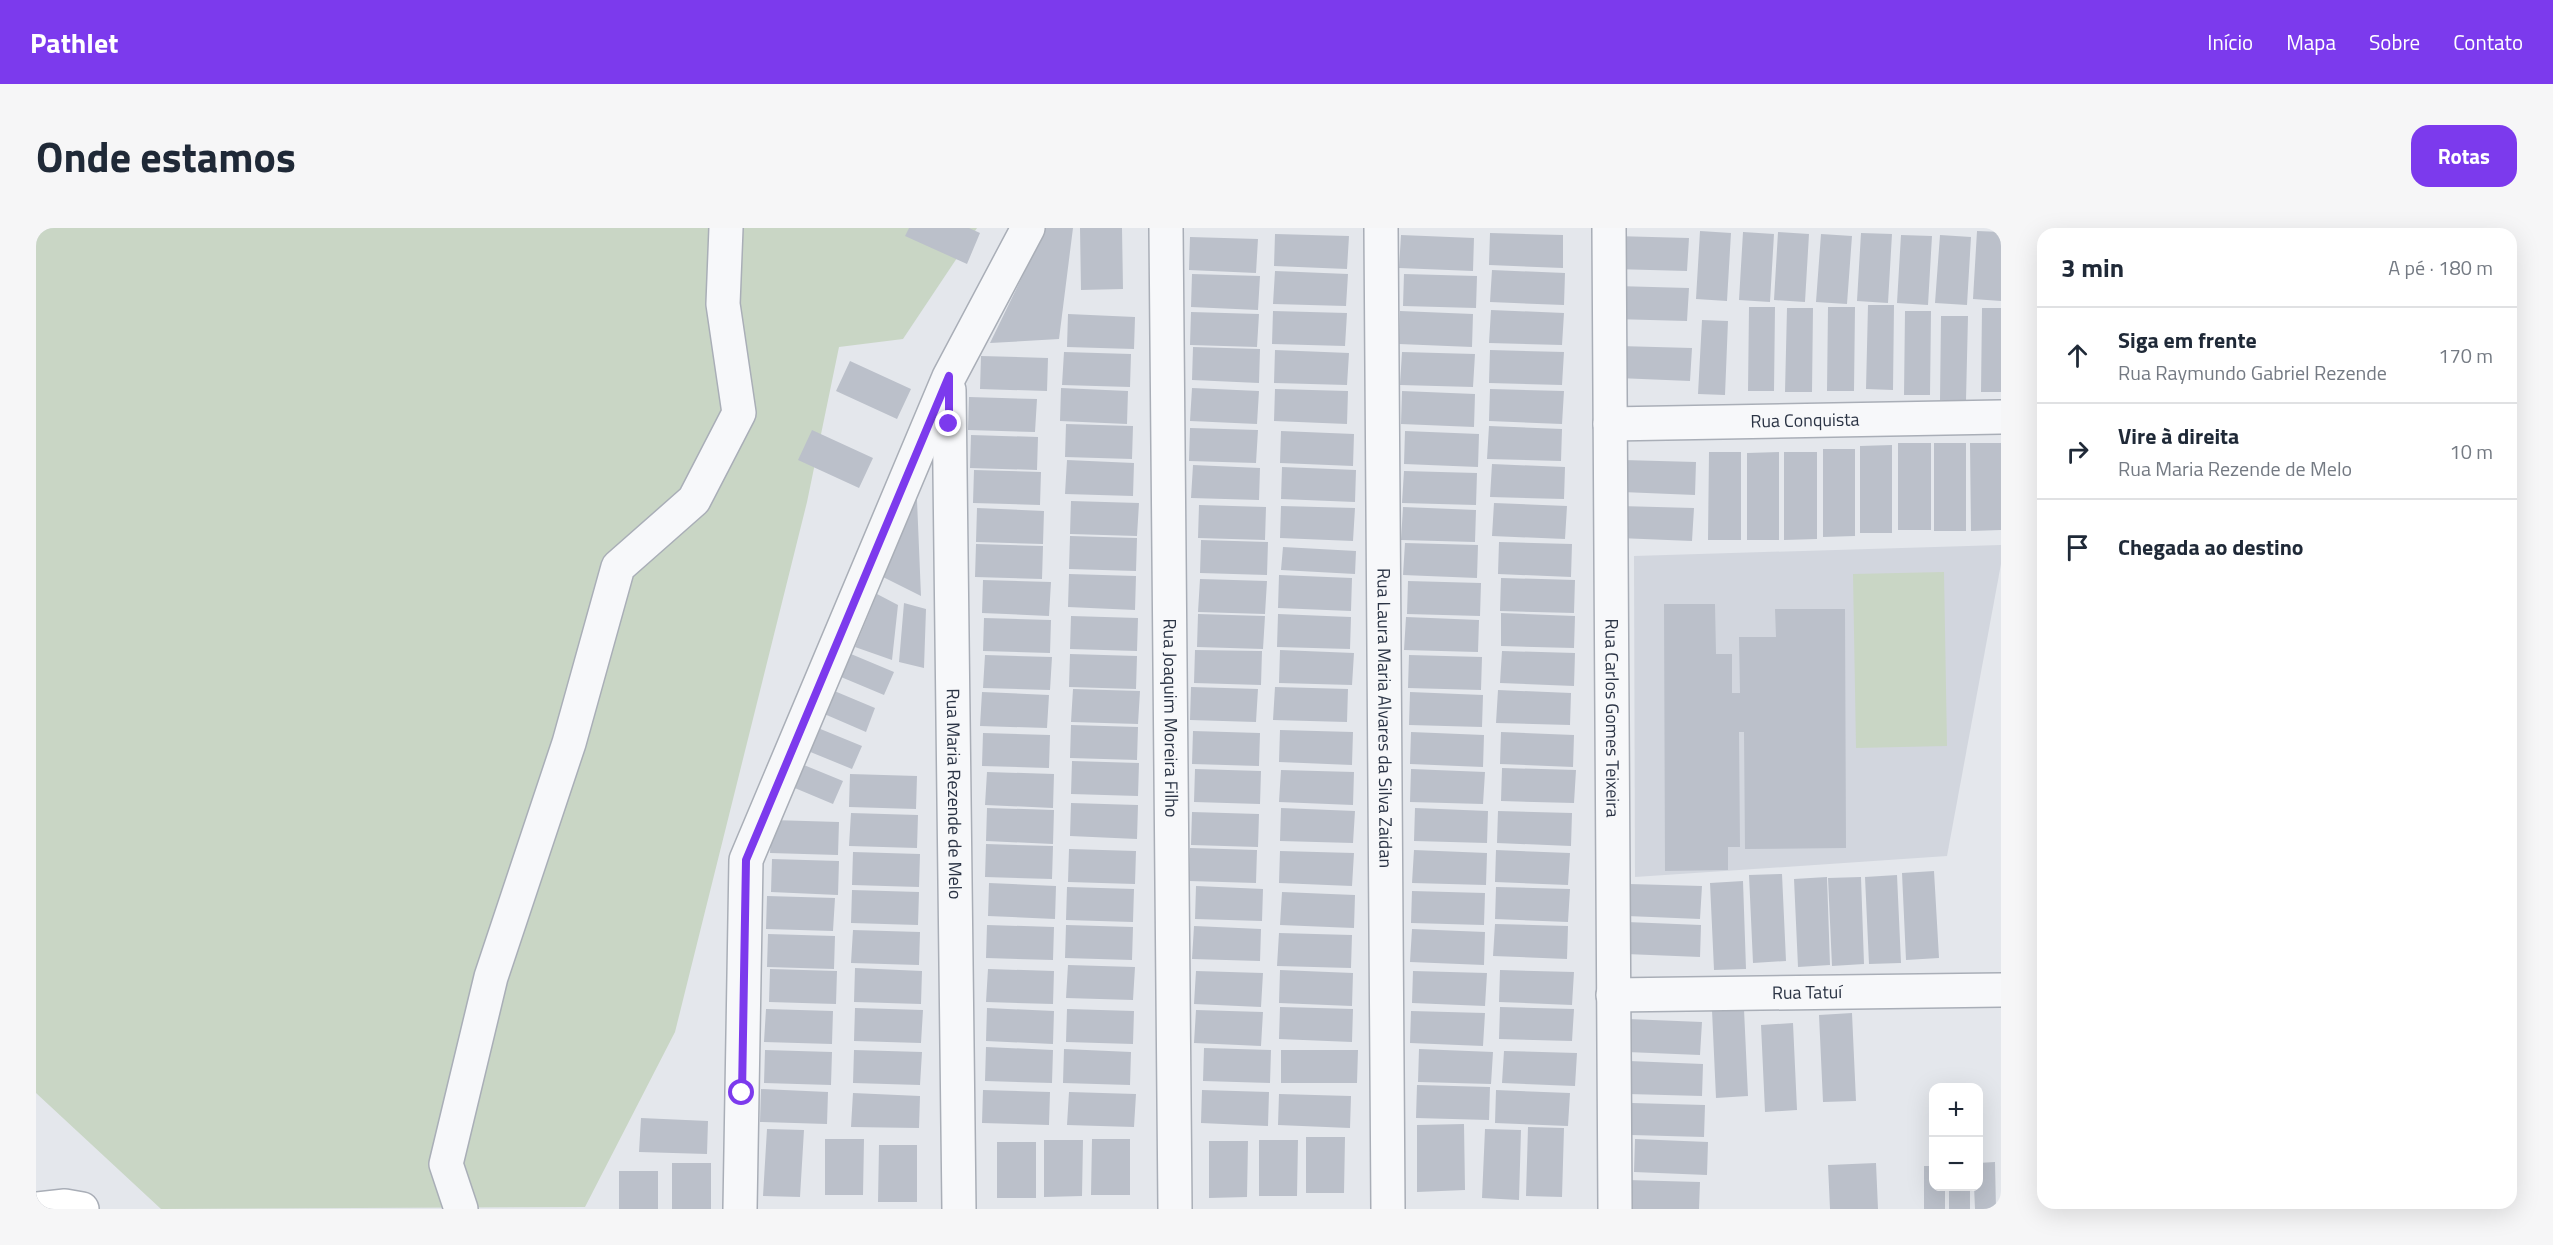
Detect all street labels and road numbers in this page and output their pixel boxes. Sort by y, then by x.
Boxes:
street label: Rua Conquista [1750,406,1860,434]
street label: Rua Laura Maria Alvares da Silva Zaidan [1370,568,1400,868]
street label: Rua Joaquim Moreira Filho [1157,618,1185,818]
street label: Rua Carlos Gomes Teixeira [1598,618,1627,818]
street label: Rua Maria Rezende de Melo [940,688,969,900]
street label: Rua Tatuí [1772,978,1844,1006]

